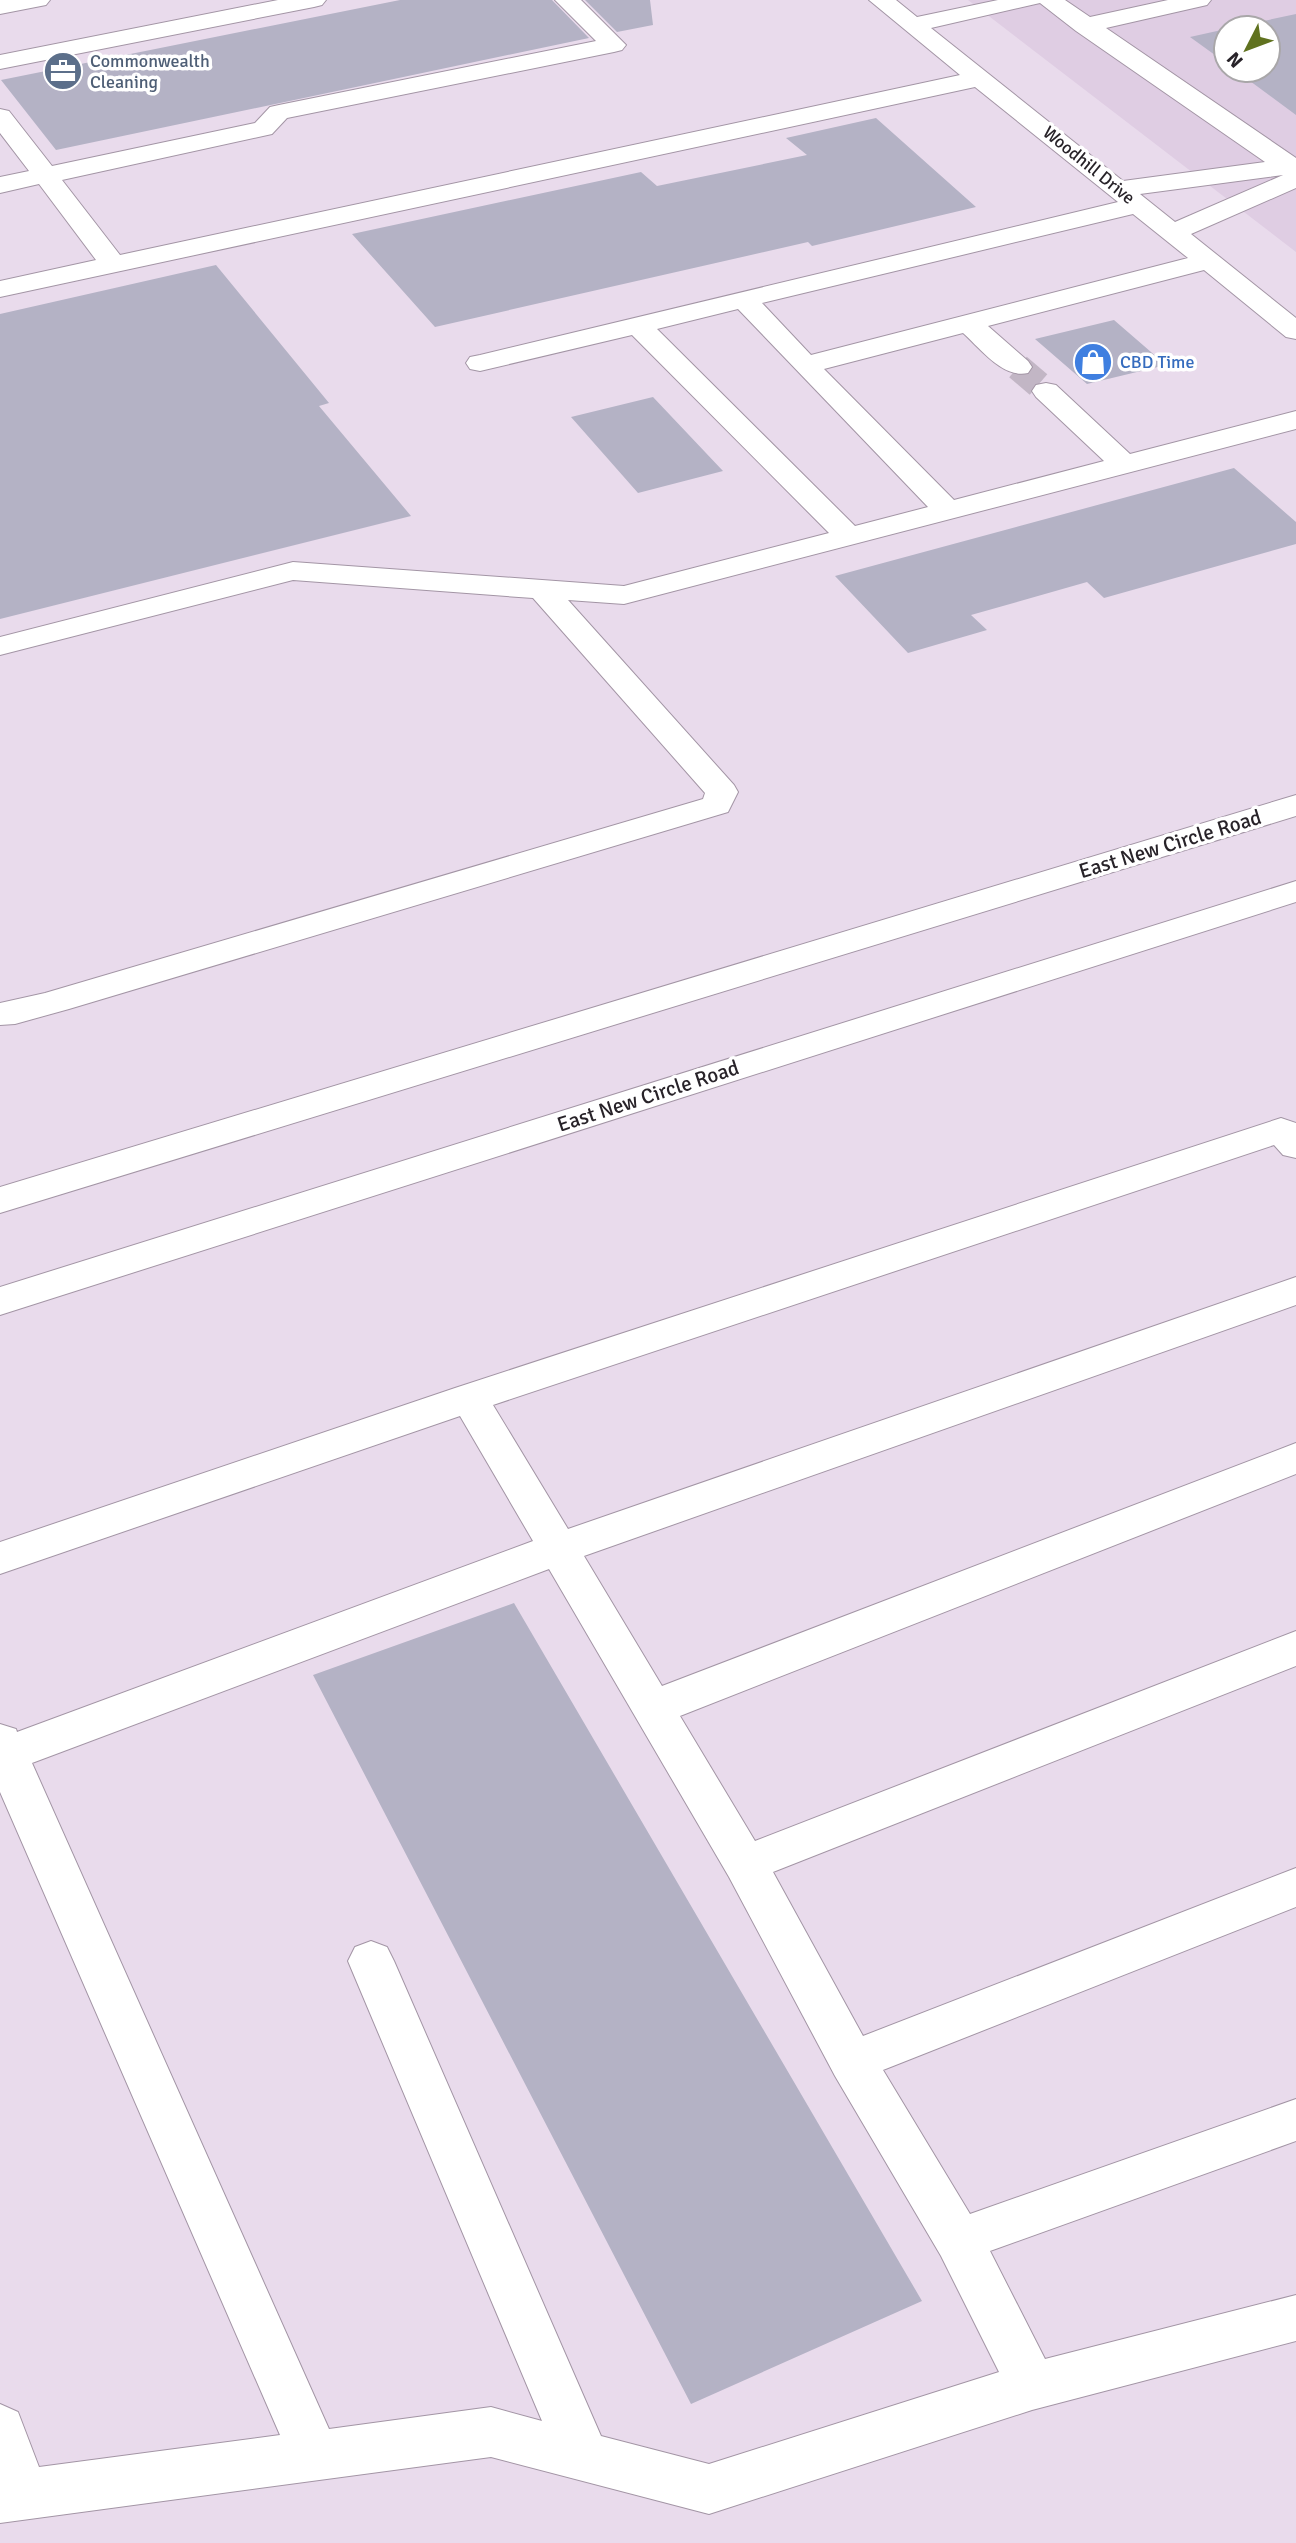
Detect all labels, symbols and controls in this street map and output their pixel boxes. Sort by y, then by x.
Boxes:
north arrow [1212,14,1282,84]
text: N [1222,47,1248,73]
office icon: Commonwealth Cleaning [42,50,84,92]
place label: Commonwealth Cleaning [90,50,210,93]
street label: Woodhill Drive [1039,121,1139,209]
shop icon: CBD Time [1072,341,1114,383]
place label: CBD Time [1120,351,1194,373]
street label: East New Circle Road [1076,804,1264,884]
street label: East New Circle Road [554,1054,742,1138]

